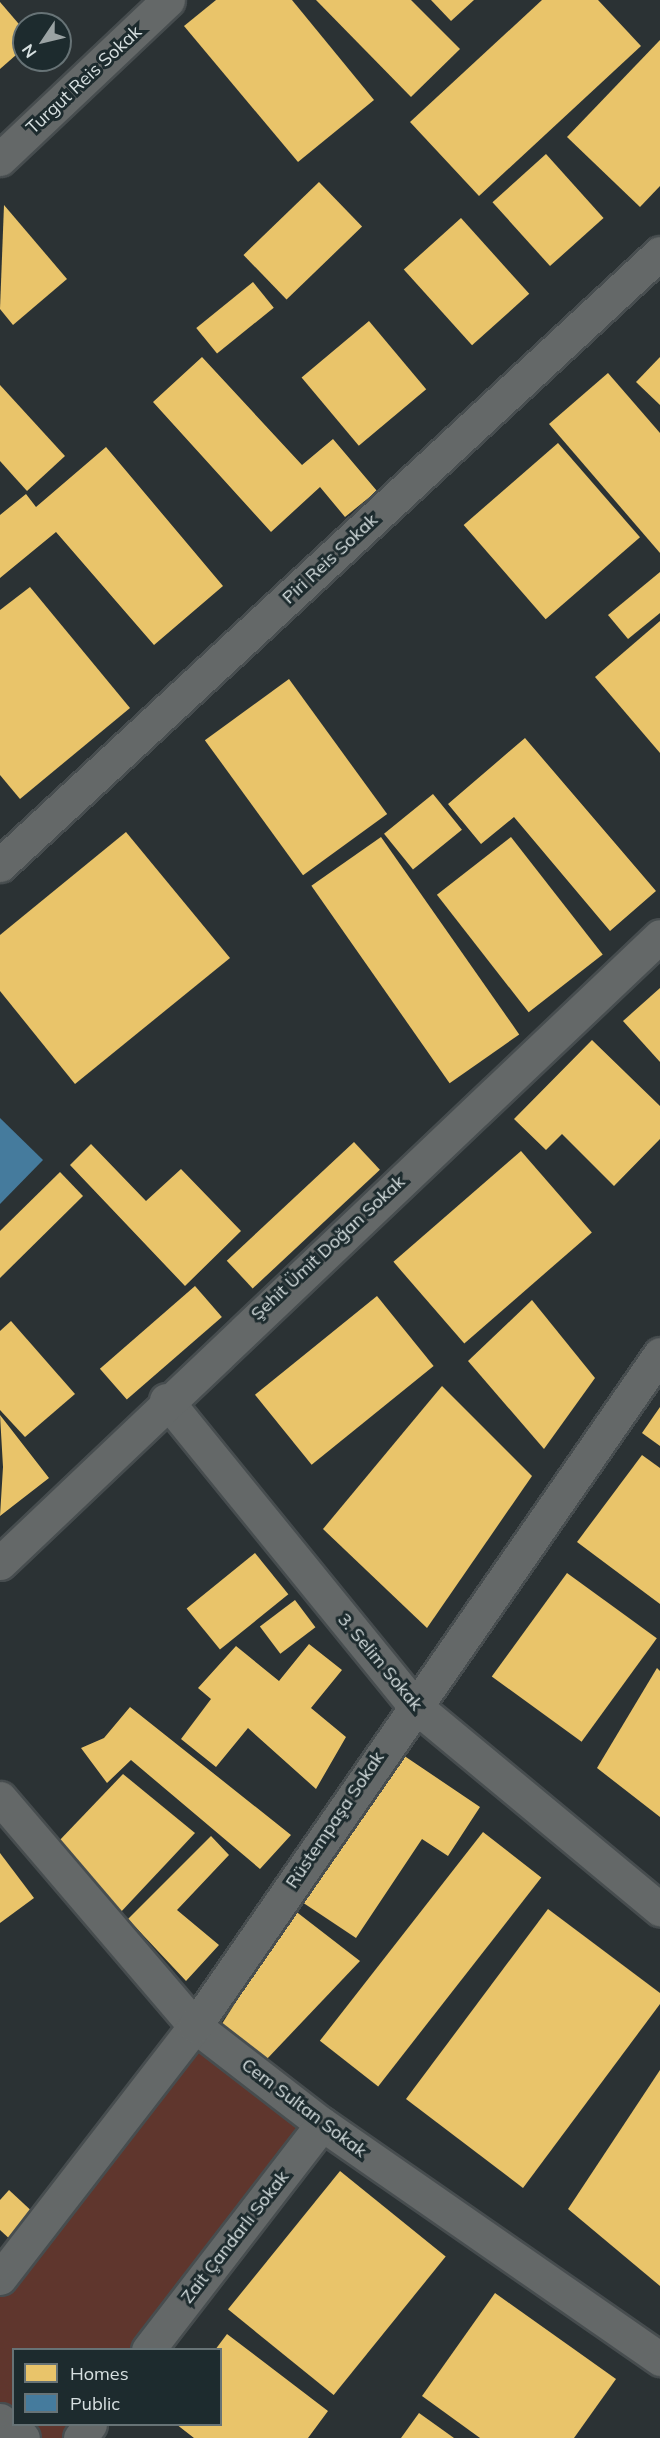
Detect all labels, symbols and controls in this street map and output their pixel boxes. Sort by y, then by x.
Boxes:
north arrow [12,12,72,72]
street label: Turgut Reis Sokak [22,21,146,139]
text: N [17,40,41,62]
street label: Piri Reis Sokak [278,509,382,609]
street label: Şehit Ümit Doğan Sokak [247,1171,409,1325]
street label: 3. Selim Sokak [333,1609,427,1715]
street label: Rüstempaşa Sokak [281,1748,389,1892]
street label: Cem Sultan Sokak [237,2054,371,2162]
street label: Zait Çandarlı Sokak [177,2166,293,2308]
legend [12,2348,222,2426]
text: Homes [70,2362,129,2385]
text: Public [70,2392,120,2415]

